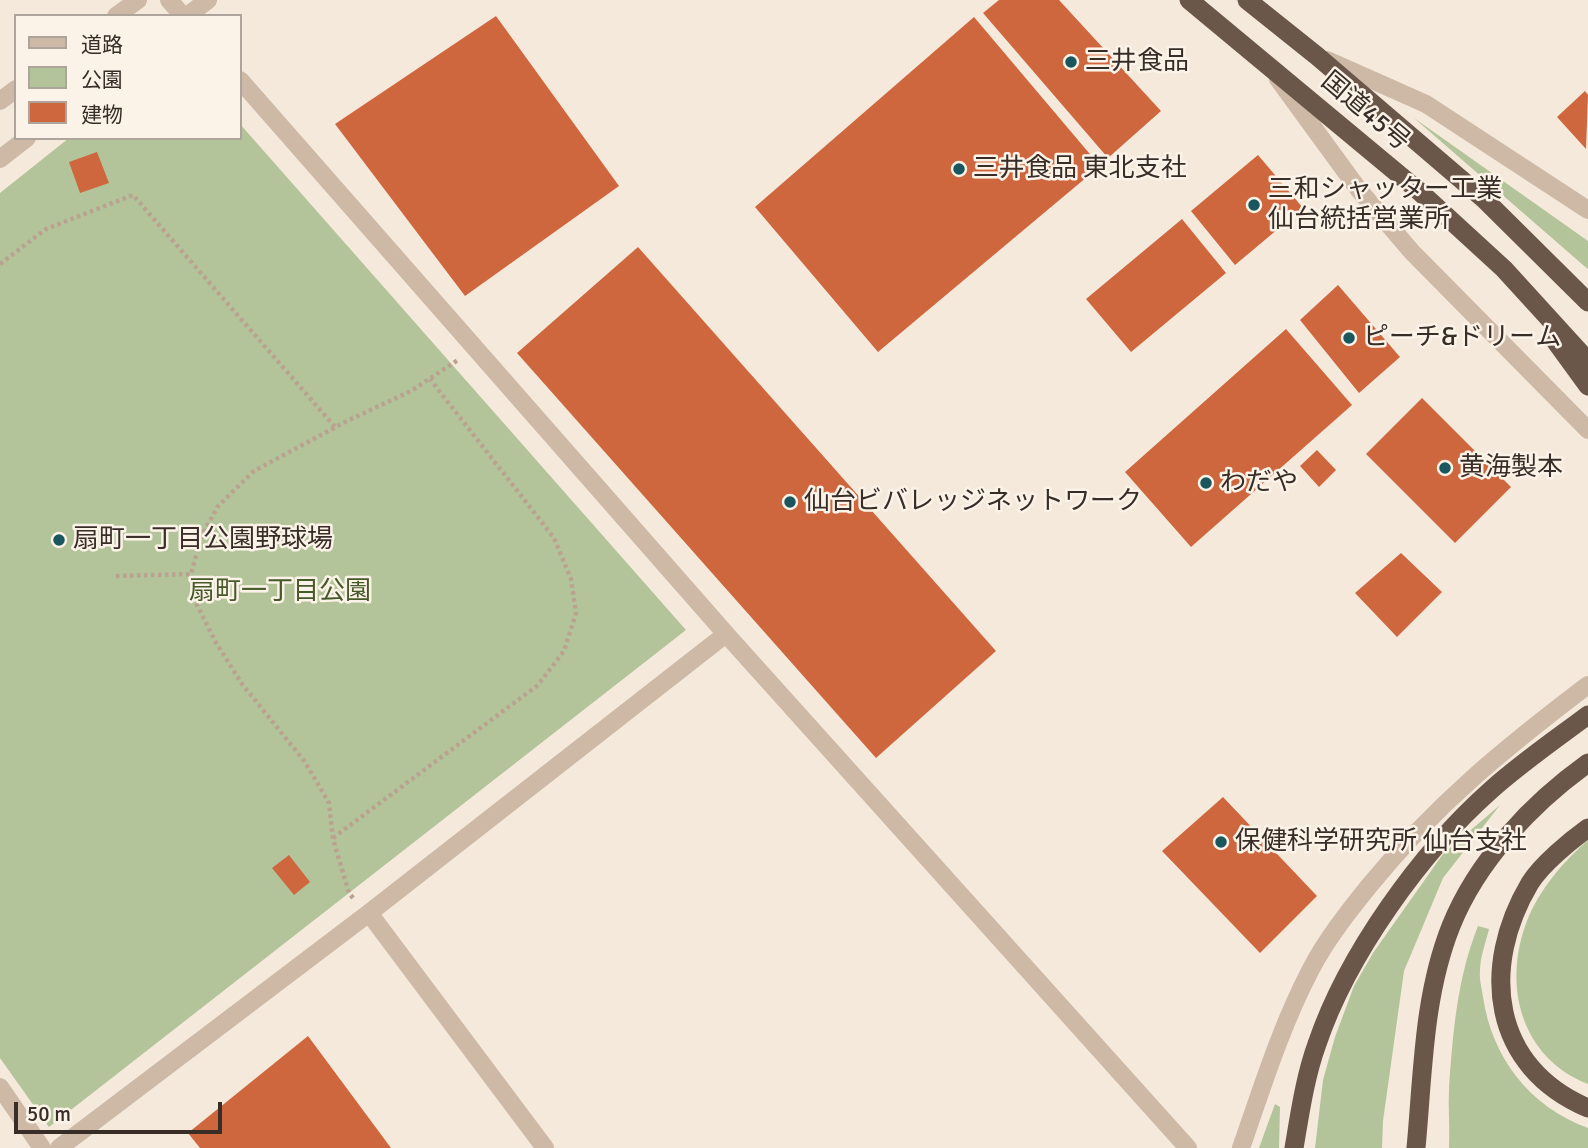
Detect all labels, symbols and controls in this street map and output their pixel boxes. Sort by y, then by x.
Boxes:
legend [14,14,242,140]
text: 道路 [81,32,123,58]
place label: 三井食品 [1085,46,1189,78]
marker: 三井食品 [1063,54,1079,70]
street label: 国道45号 [1314,66,1416,158]
text: 公園 [81,67,123,93]
text: 建物 [81,102,123,128]
place label: 三井食品 東北支社 [973,153,1187,185]
marker: 三井食品 東北支社 [951,161,967,177]
place label: 三和シャッター工業 仙台統括営業所 [1268,174,1502,235]
marker: 三和シャッター工業 仙台統括営業所 [1246,197,1262,213]
place label: ピーチ&ドリーム [1363,322,1561,354]
marker: ピーチ&ドリーム [1341,330,1357,346]
place label: 黄海製本 [1459,452,1563,484]
marker: 黄海製本 [1437,460,1453,476]
place label: わだや [1220,467,1298,499]
marker: わだや [1198,475,1214,491]
place label: 仙台ビバレッジネットワーク [804,486,1142,518]
marker: 仙台ビバレッジネットワーク [782,494,798,510]
place label: 扇町一丁目公園野球場 [73,524,333,556]
marker: 扇町一丁目公園野球場 [51,532,67,548]
park label: 扇町一丁目公園 [189,576,371,608]
place label: 保健科学研究所 仙台支社 [1235,826,1527,858]
marker: 保健科学研究所 仙台支社 [1213,834,1229,850]
scale bar [18,1088,226,1132]
text: 50 m [27,1101,71,1127]

